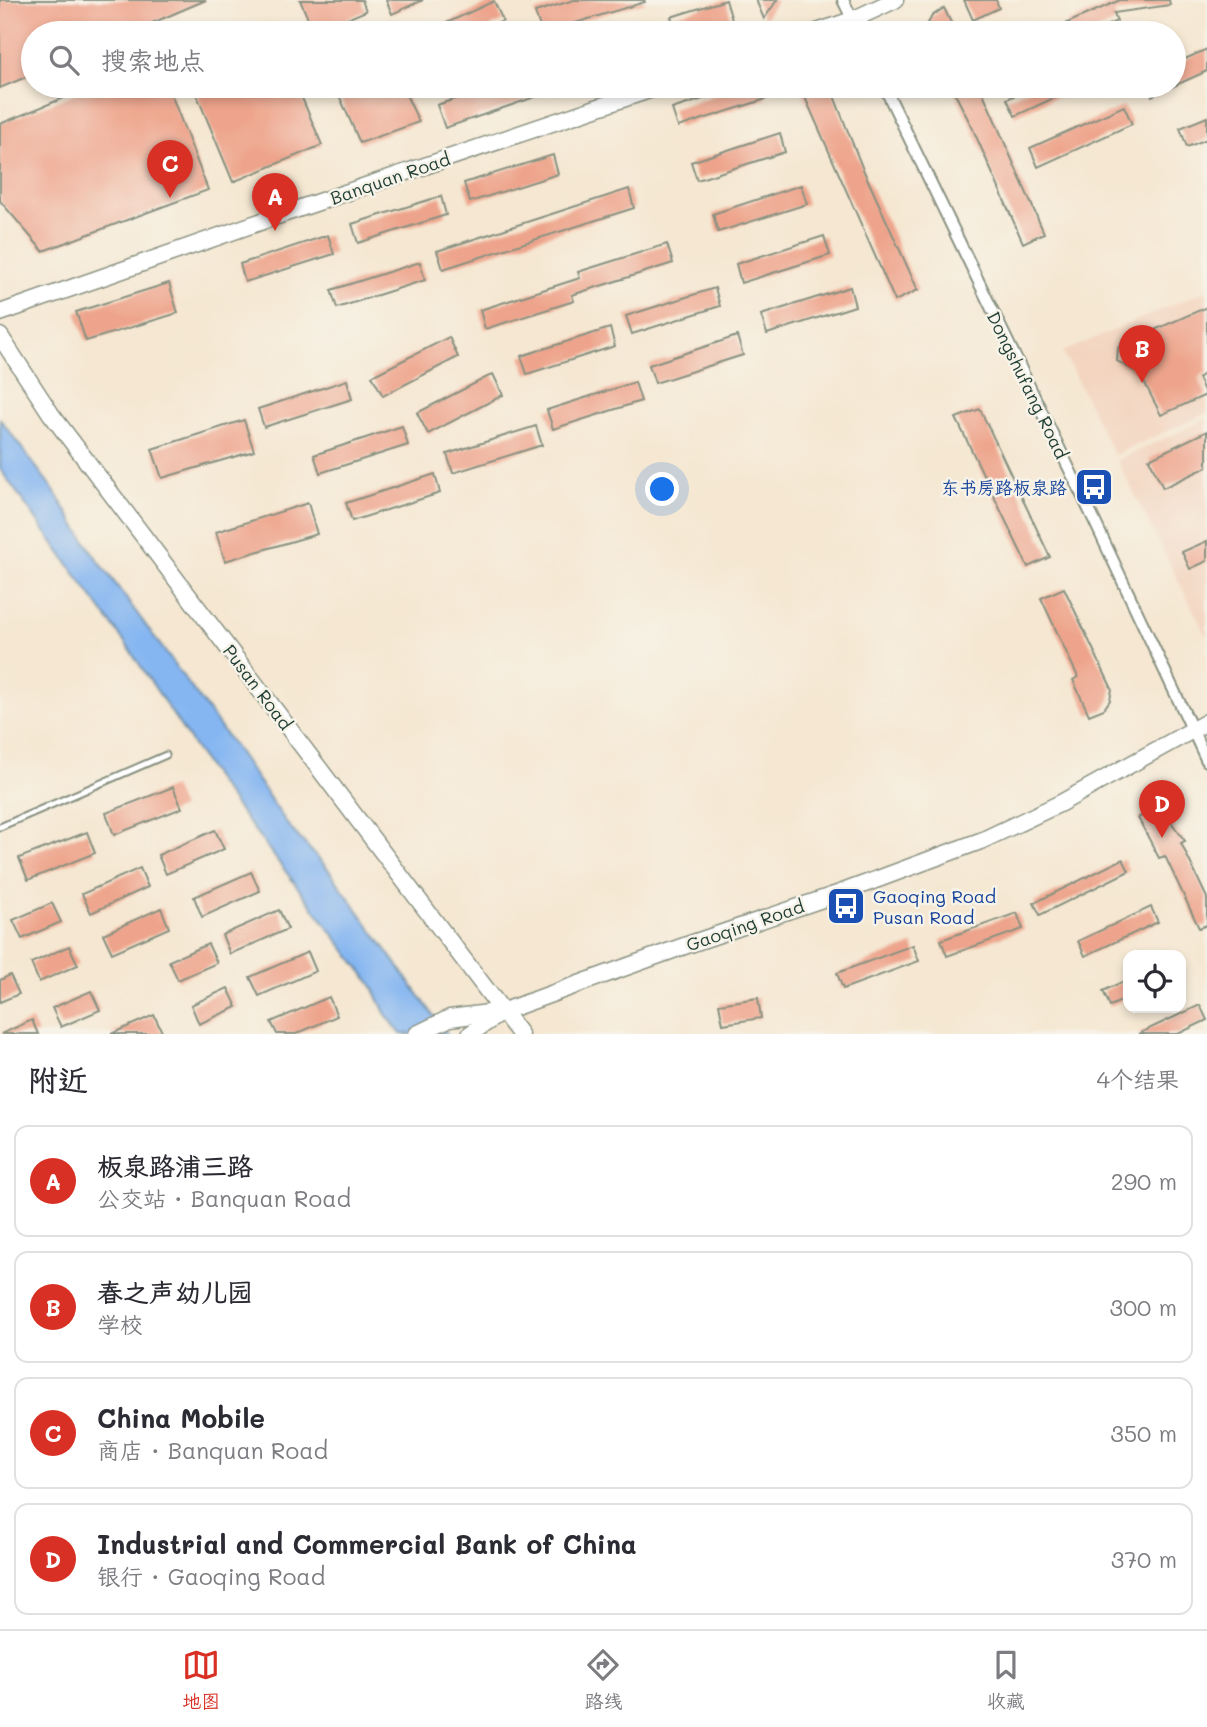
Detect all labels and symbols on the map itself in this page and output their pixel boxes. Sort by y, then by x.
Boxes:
pin: C [147,140,193,198]
street label: Banquan Road [327,146,453,210]
pin: A [252,173,298,231]
street label: Dongshufang Road [982,307,1074,463]
pin: B [1119,325,1165,383]
bus stop icon: 东书房路板泉路 [1073,466,1115,508]
your location [645,472,679,506]
place label: 东书房路板泉路 [941,475,1067,499]
street label: Pusan Road [218,639,298,735]
pin: D [1139,780,1185,838]
place label: Gaoqing Road Pusan Road [873,884,996,929]
bus stop icon: Gaoqing Road Pusan Road [825,885,867,927]
street label: Gaoqing Road [683,894,807,956]

